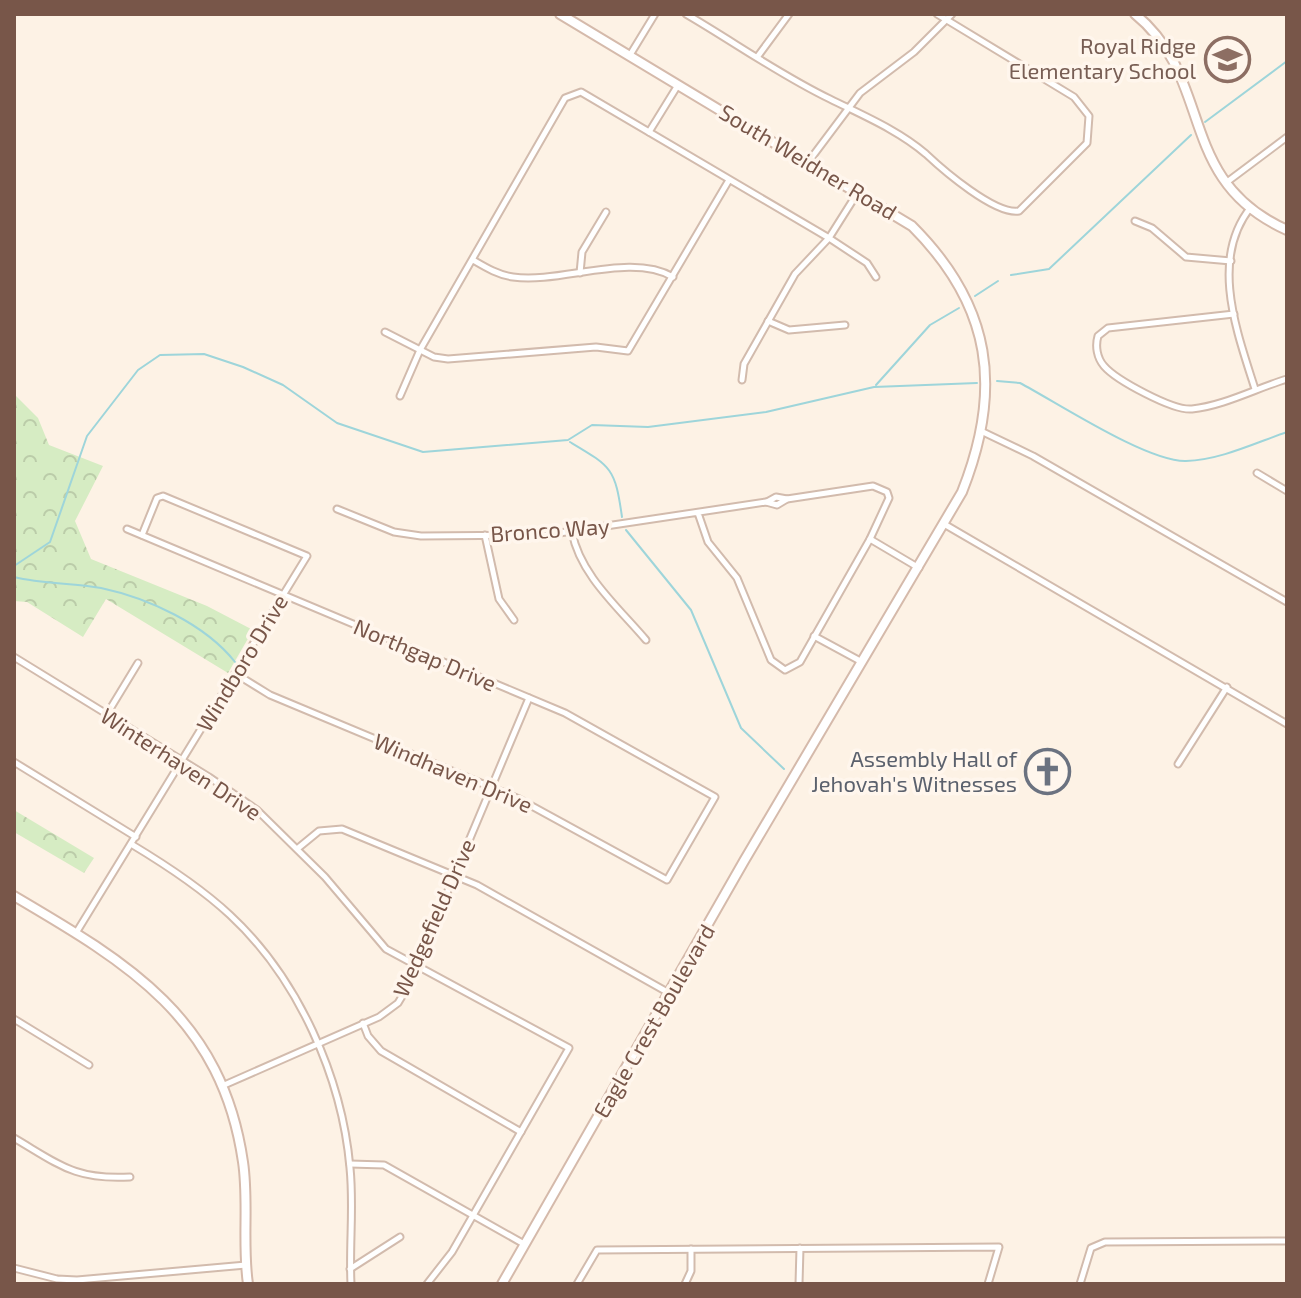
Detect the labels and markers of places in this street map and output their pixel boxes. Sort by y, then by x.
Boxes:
place label: Royal Ridge Elementary School [1009,32,1196,83]
school or university icon: Royal Ridge Elementary School [1203,35,1251,83]
place label: Assembly Hall of Jehovah's Witnesses [811,745,1018,796]
church icon: Assembly Hall of Jehovah's Witnesses [1024,748,1072,796]

